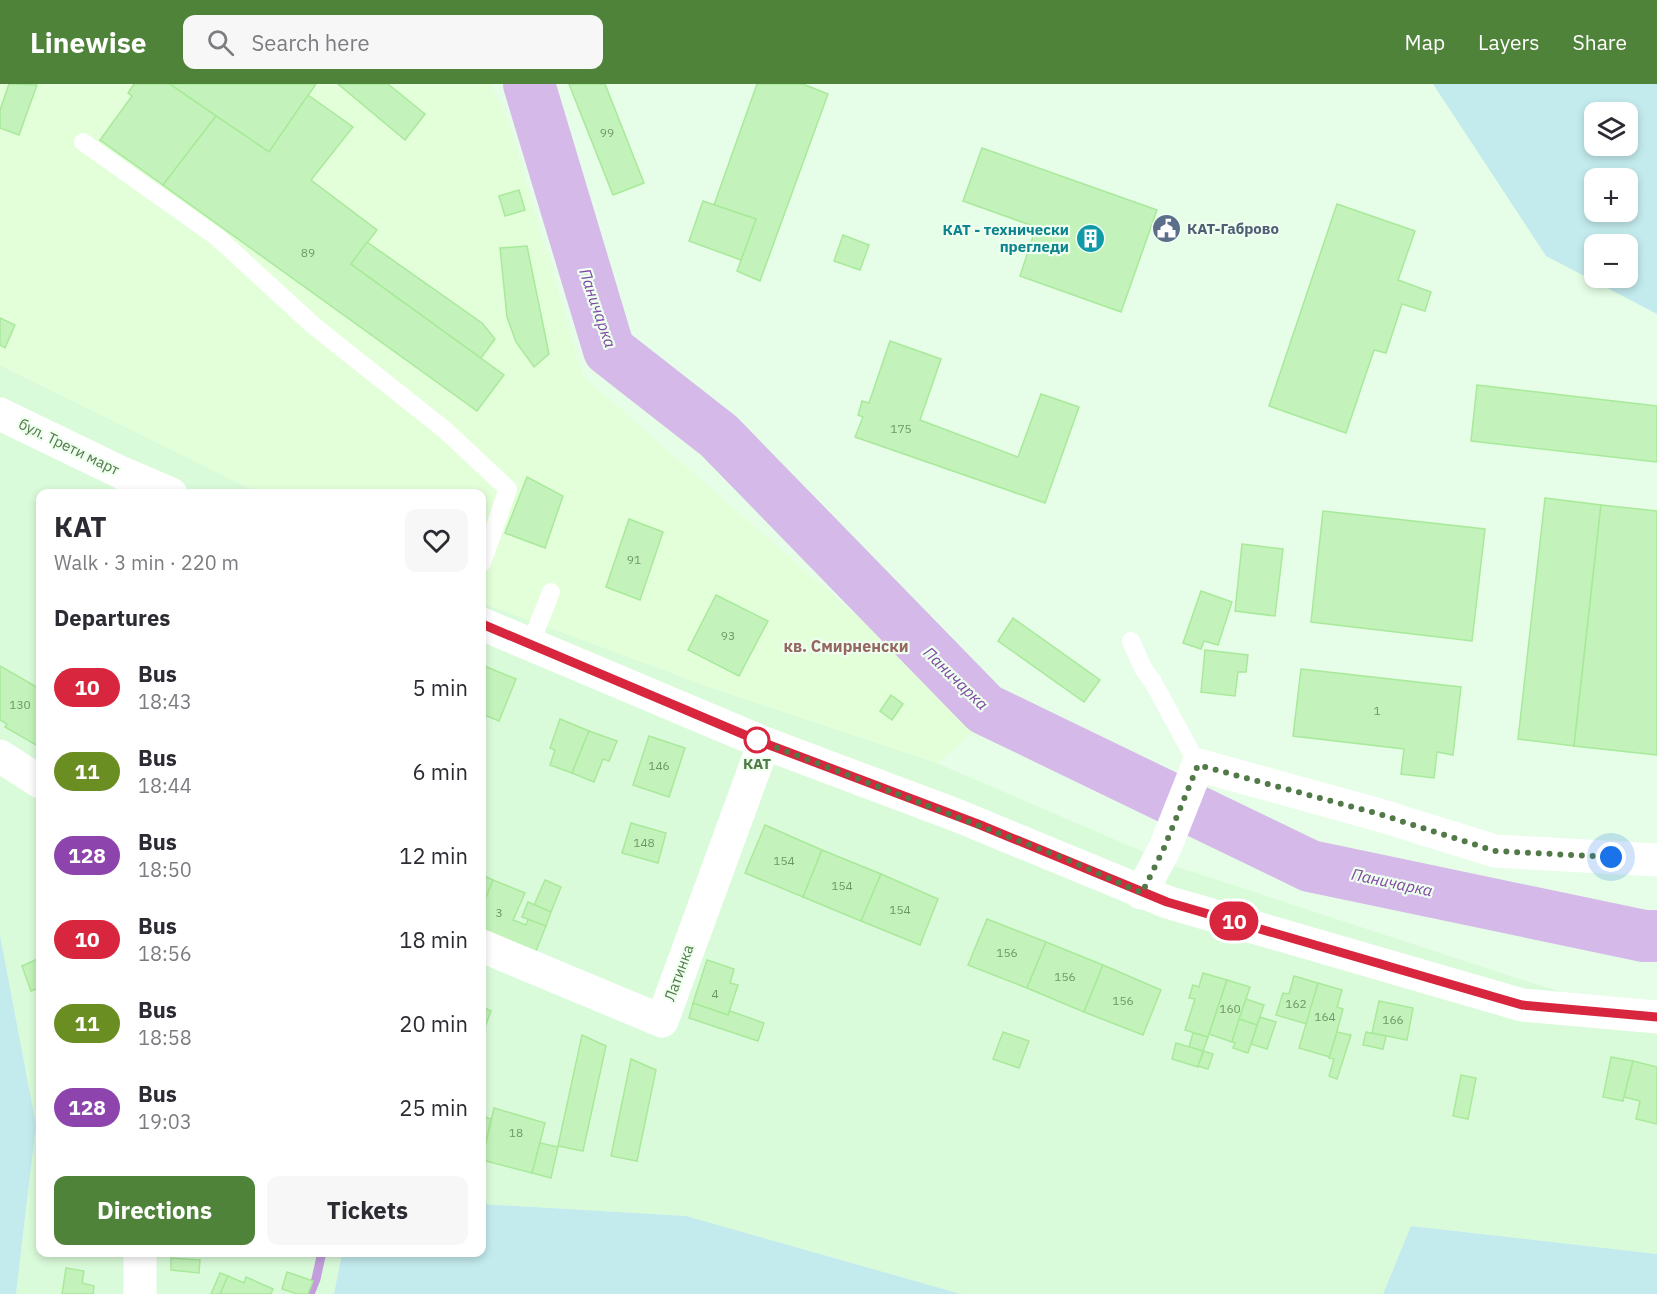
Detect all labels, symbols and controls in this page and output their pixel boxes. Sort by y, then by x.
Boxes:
search box [183,15,603,69]
text: Linewise [30,24,147,61]
icon: search [204,26,237,59]
text: Search here [252,28,370,57]
text: Map [1405,28,1445,56]
text: Layers [1478,28,1540,56]
text: Share [1573,28,1627,56]
map controls [1584,102,1638,288]
button: layers [1584,102,1638,156]
house number: 99 [600,125,614,140]
button: + [1584,168,1638,222]
public building icon: КАТ-Габрово [1150,213,1182,245]
place label: КАТ-Габрово [1187,219,1279,238]
place label: КАТ - технически прегледи [943,220,1069,256]
building icon: КАТ - технически прегледи [1074,223,1106,255]
button: − [1584,234,1638,288]
house number: 89 [301,245,315,260]
water label: Паничарка [575,266,621,350]
street label: бул. Трети март [16,414,123,479]
house number: 175 [890,421,912,436]
text: КАТ [54,508,107,545]
button: heart [405,509,468,572]
text: Walk · 3 min · 220 m [54,549,239,576]
house number: 91 [627,552,641,567]
text: Departures [54,603,170,632]
house number: 93 [721,628,735,643]
district label: кв. Смирненски [784,636,908,656]
water label: Паничарка [919,642,993,714]
text: Bus [138,659,177,688]
text: 10 [74,673,100,701]
text: 5 min [412,673,468,702]
text: 18:43 [138,688,192,715]
house number: 130 [9,697,31,712]
house number: 1 [1373,703,1381,718]
marker: КАТ [744,727,770,753]
text: Bus [138,743,177,772]
place label: КАТ [743,754,771,773]
text: 11 [74,757,100,785]
text: 6 min [412,757,468,786]
house number: 146 [648,758,670,773]
text: 18:44 [138,772,192,799]
text: Bus [138,827,177,856]
house number: 148 [633,835,655,850]
text: 128 [68,841,106,869]
text: 12 min [399,841,468,870]
your location [1596,842,1626,872]
house number: 154 [773,853,795,868]
text: 18:50 [138,856,192,883]
water label: Паничарка [1350,864,1434,900]
house number: 154 [831,878,853,893]
house number: 154 [889,902,911,917]
line badge: 10 [1207,902,1261,940]
house number: 3 [495,905,503,920]
text: 10 [1221,907,1247,935]
text: Bus [138,911,177,940]
text: 10 [74,925,100,953]
text: 18 min [399,925,468,954]
text: 18:56 [138,940,192,967]
street label: Латинка [660,942,698,1004]
house number: 156 [996,945,1018,960]
house number: 156 [1054,969,1076,984]
house number: 4 [711,986,719,1001]
house number: 156 [1112,993,1134,1008]
text: Bus [138,995,177,1024]
house number: 162 [1285,996,1307,1011]
house number: 160 [1219,1001,1241,1016]
text: 11 [74,1009,100,1037]
text: 20 min [399,1009,468,1038]
house number: 164 [1314,1009,1336,1024]
house number: 166 [1382,1012,1404,1027]
text: 18:58 [138,1024,192,1051]
text: Bus [138,1079,177,1108]
text: 128 [68,1093,106,1121]
text: 25 min [399,1093,468,1122]
text: 19:03 [138,1108,192,1135]
house number: 18 [509,1125,523,1140]
button: Directions [54,1176,255,1245]
button: Tickets [267,1176,468,1245]

